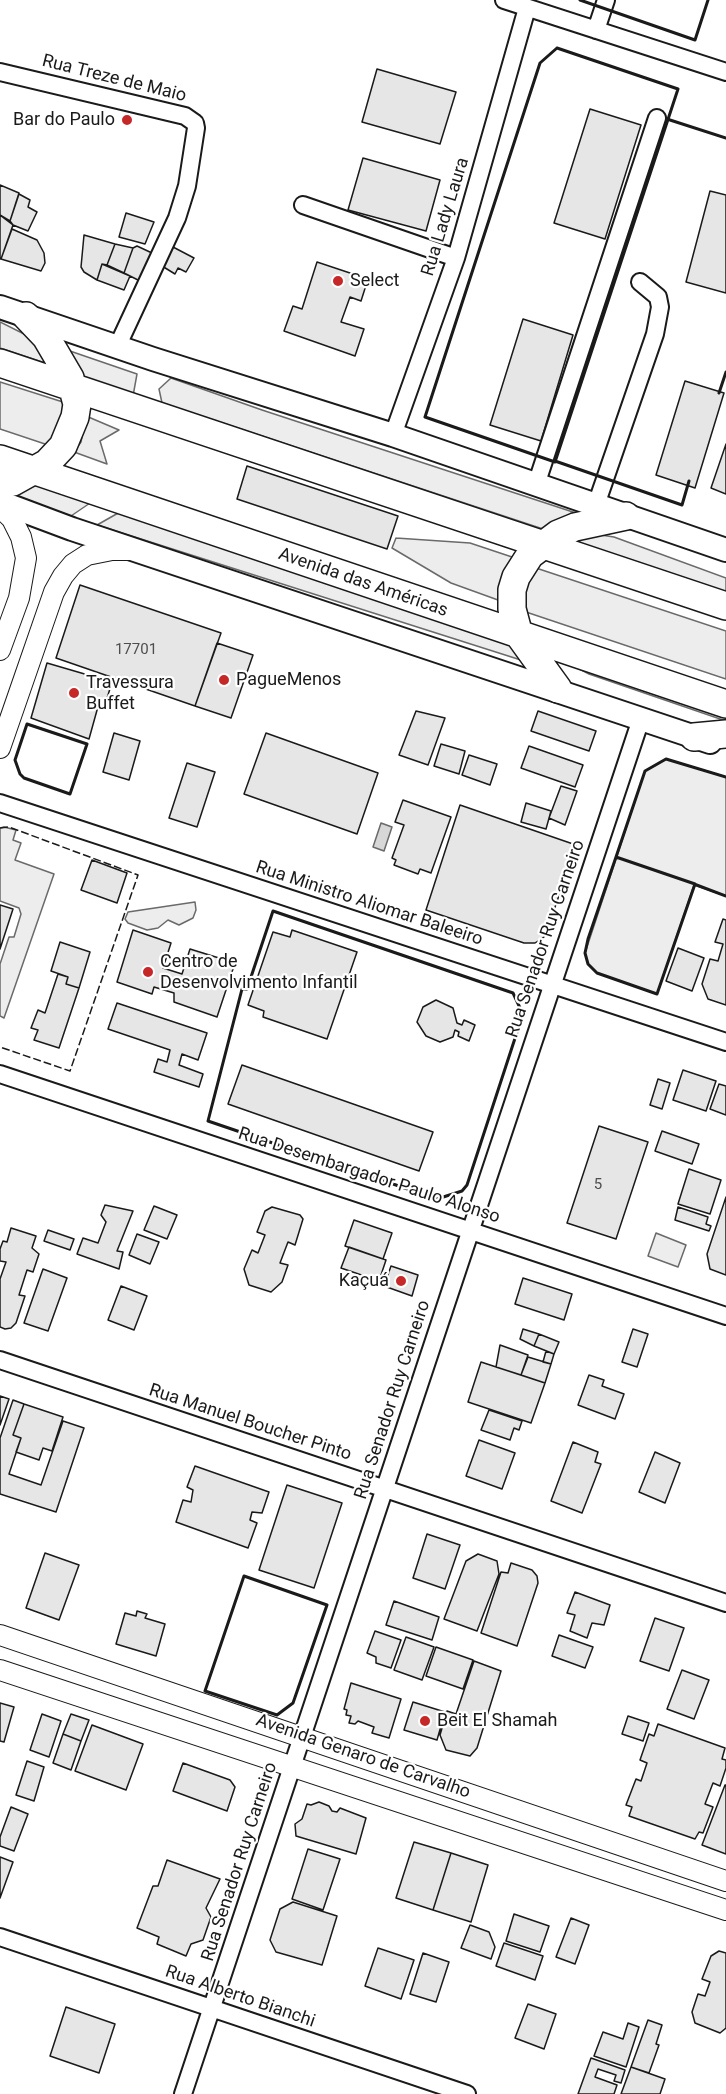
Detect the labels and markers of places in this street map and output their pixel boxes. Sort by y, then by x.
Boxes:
place label: Bar do Paulo [13,109,115,131]
marker: Bar do Paulo [120,113,134,127]
place label: Select [350,270,399,292]
marker: Select [331,274,345,288]
place label: PagueMenos [236,669,341,691]
place label: Travessura Buffet [86,672,174,714]
marker: PagueMenos [217,673,231,687]
marker: Travessura Buffet [67,686,81,700]
place label: Centro de Desenvolvimento Infantil [160,951,358,994]
marker: Centro de Desenvolvimento Infantil [141,965,155,979]
place label: Kaçuá [339,1270,389,1292]
marker: Kaçuá [394,1274,408,1288]
place label: Beit El Shamah [437,1710,557,1732]
marker: Beit El Shamah [418,1714,432,1728]

